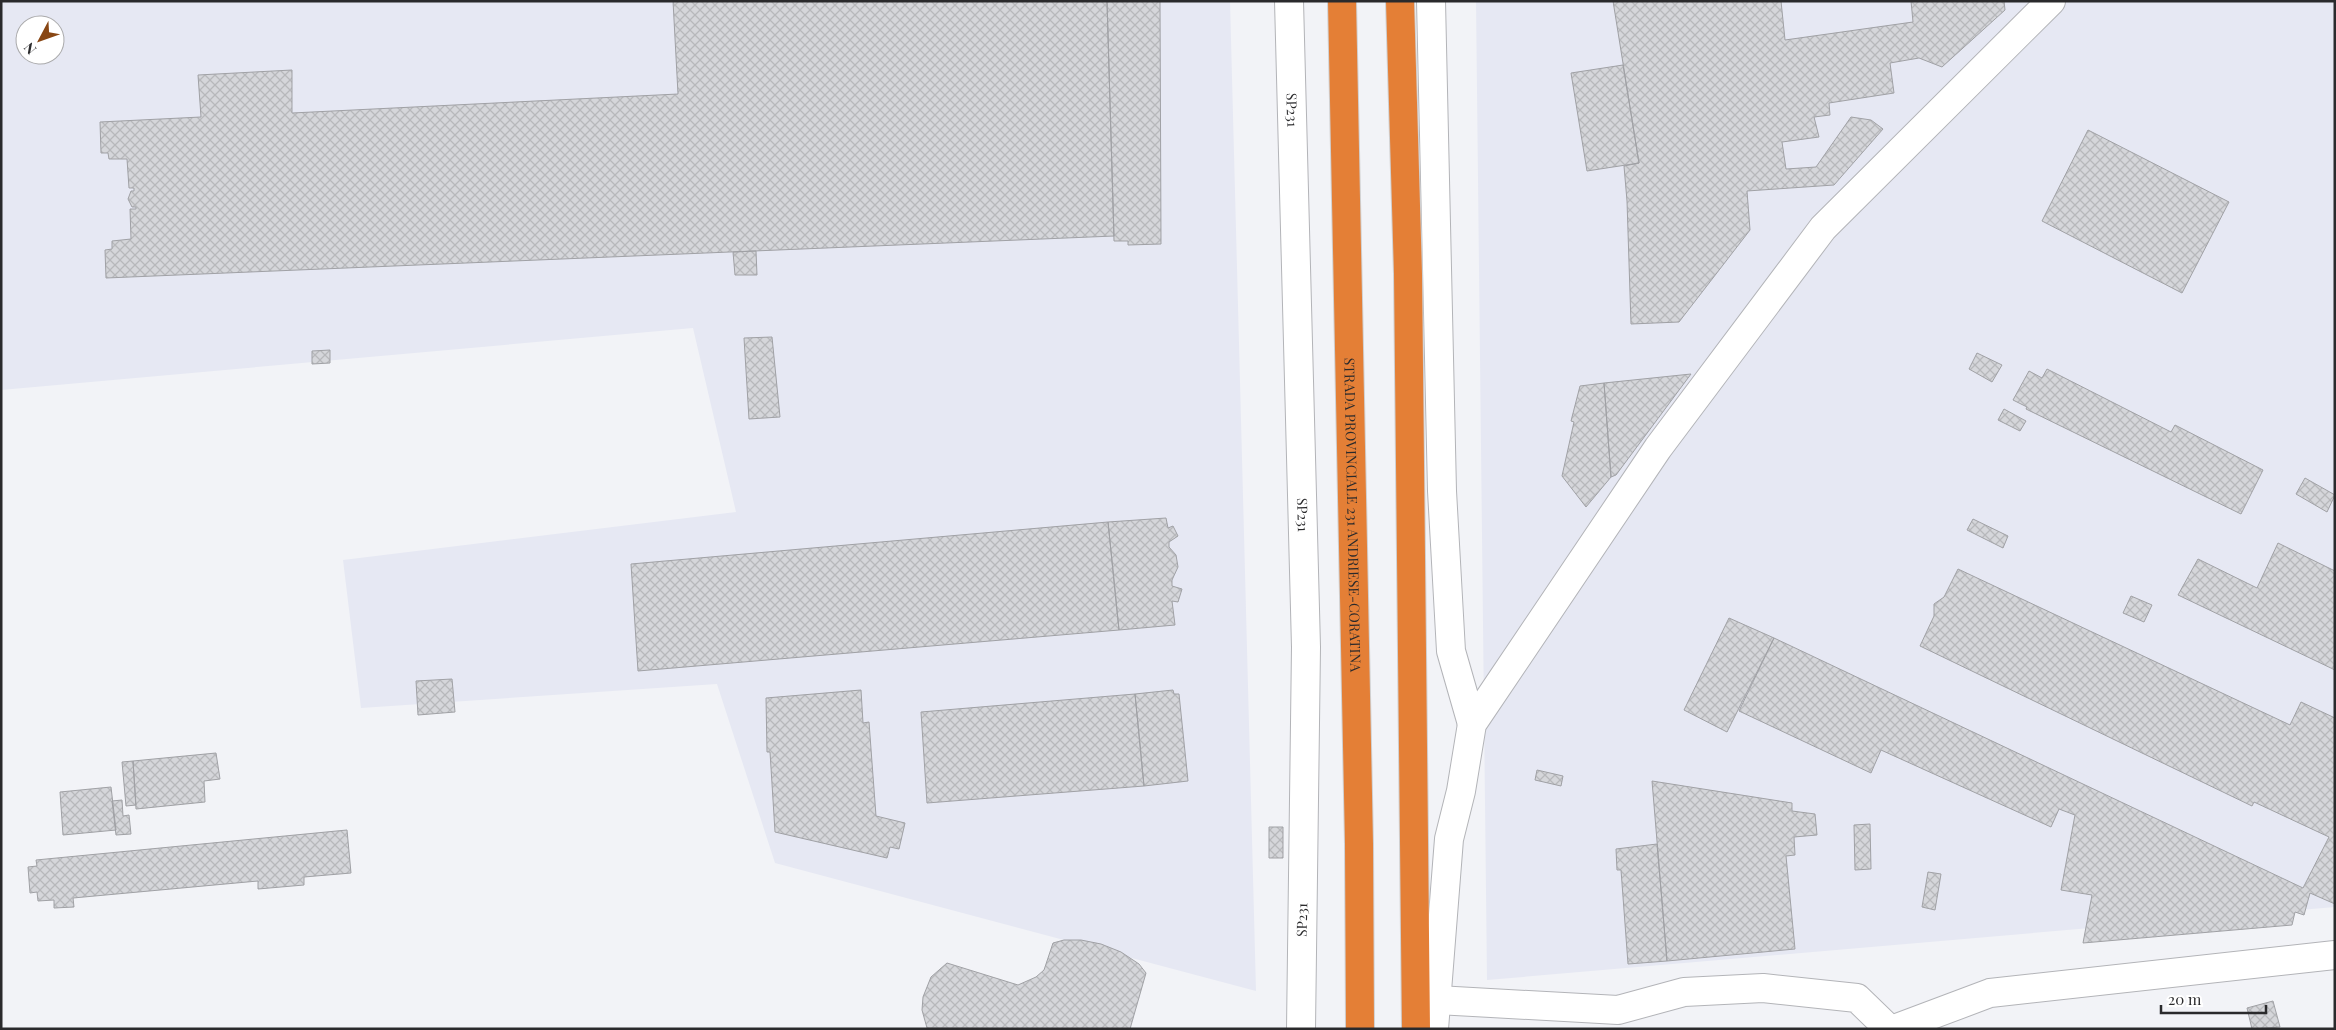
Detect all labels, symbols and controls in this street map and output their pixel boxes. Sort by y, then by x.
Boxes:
north arrow [15,15,65,65]
text: N [19,39,40,59]
street label: SP231 [1282,93,1302,127]
street label: STRADA PROVINCIALE 231 ANDRIESE-CORATINA [1340,358,1366,672]
street label: SP231 [1293,498,1313,532]
street label: SP231 [1292,903,1311,937]
scale bar [2161,982,2266,1014]
text: 20 m [2168,989,2202,1009]

